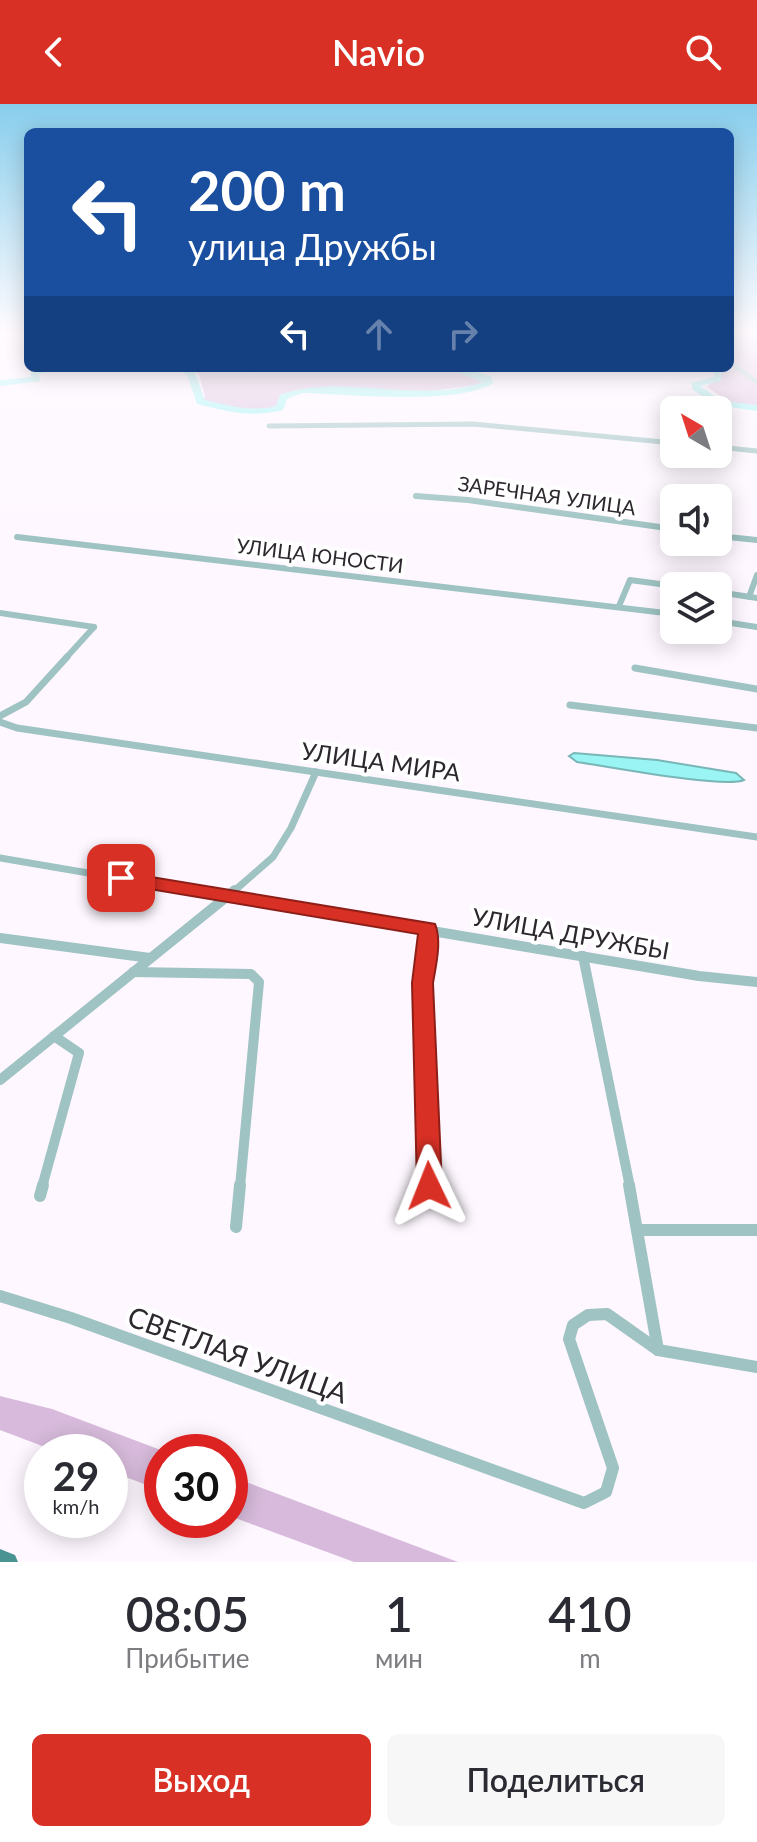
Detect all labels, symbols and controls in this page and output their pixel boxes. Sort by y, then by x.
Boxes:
icon: back [32,30,76,74]
text: Navio [332,30,425,74]
icon: search [681,30,725,74]
text: 200 m [188,156,346,223]
icon: left [56,160,160,264]
text: улица Дружбы [188,224,437,268]
icon: left [273,312,317,356]
icon: ahead [357,312,401,356]
icon: right [441,312,485,356]
north arrow [660,396,732,468]
map controls [660,396,732,644]
street label: ЗАРЕЧНАЯ УЛИЦА [457,471,638,519]
button: sound [660,484,732,556]
street label: УЛИЦА ЮНОСТИ [235,533,405,577]
button: layers [660,572,732,644]
street label: УЛИЦА МИРА [300,735,463,787]
pin [87,844,155,912]
icon: arrive [99,856,143,900]
street label: УЛИЦА ДРУЖБЫ [470,901,672,965]
position arrow [387,1144,471,1228]
street label: СВЕТЛАЯ УЛИЦА [123,1298,353,1410]
speed limit sign: 30 [144,1434,248,1538]
text: 29 [53,1452,99,1500]
text: km/h [53,1494,99,1518]
text: 08:05 [126,1585,249,1642]
text: 1 [385,1585,413,1642]
text: 410 [548,1585,632,1642]
text: Прибытие [125,1642,250,1674]
text: мин [375,1642,423,1674]
text: m [579,1642,601,1674]
button: Выход [32,1734,371,1826]
button: Поделиться [387,1734,725,1826]

